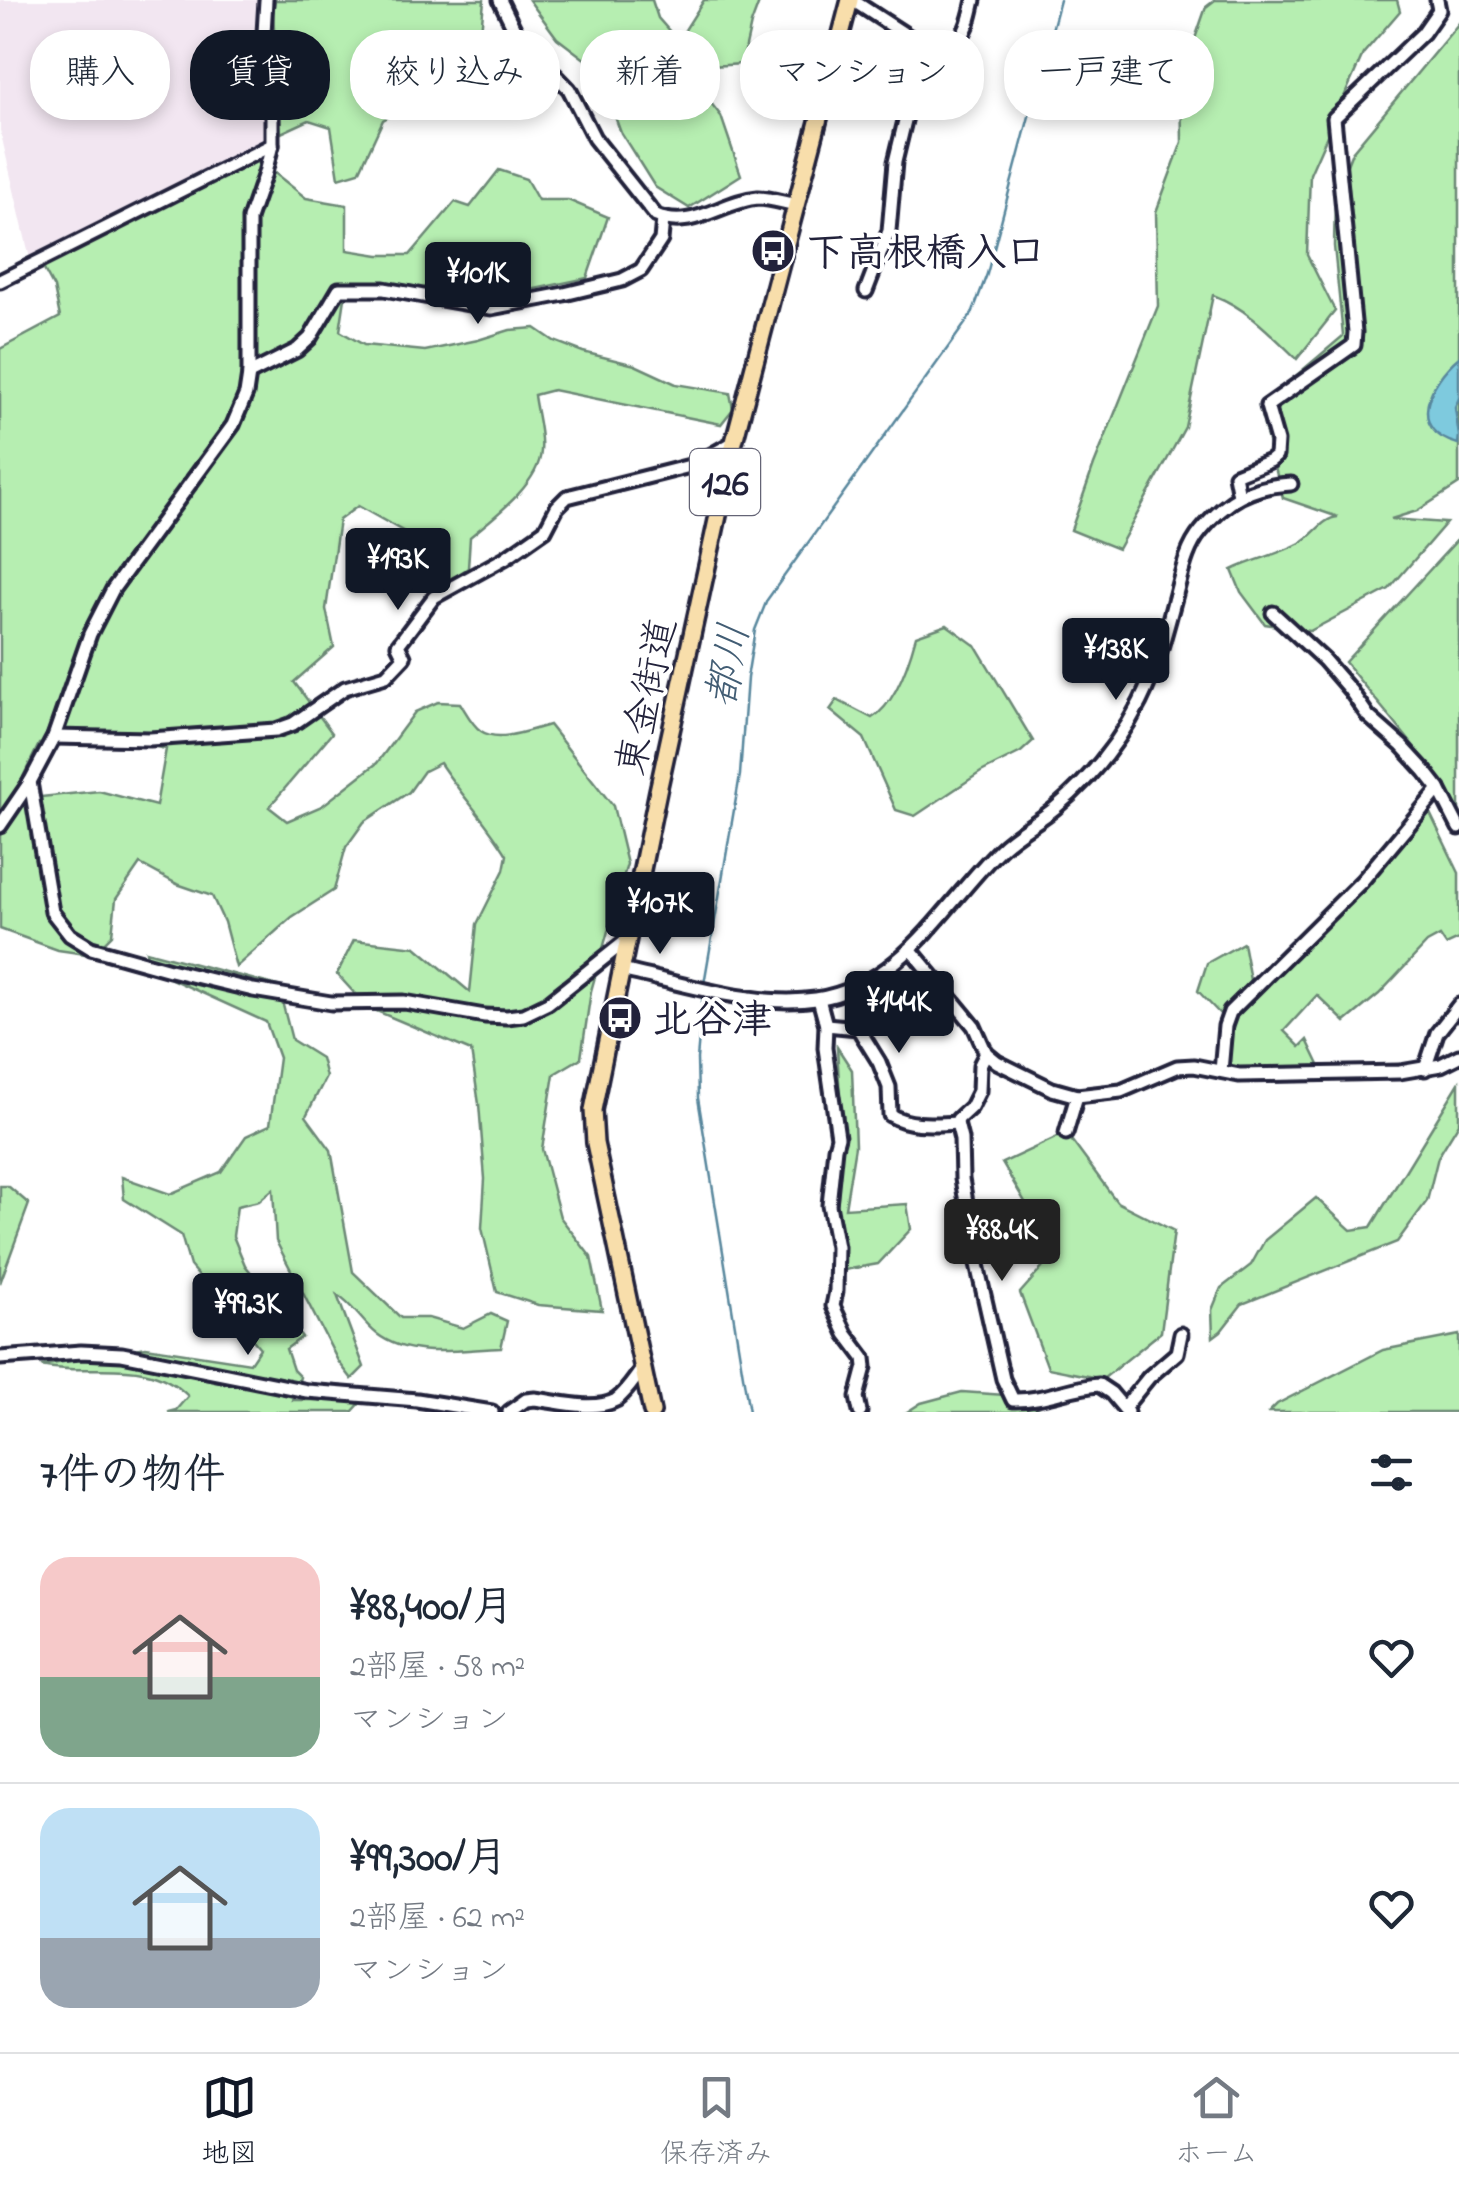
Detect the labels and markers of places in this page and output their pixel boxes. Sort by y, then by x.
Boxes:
place label: 下高根橋入口 [806,226,1046,285]
bus stop icon: 下高根橋入口 [750,228,796,274]
pin: ¥101K [408,242,548,327]
pin: ¥193K [328,528,468,613]
pin: ¥138K [1046,618,1186,703]
pin: ¥107K [590,872,730,957]
pin: ¥144K [829,971,969,1056]
place label: 北谷津 [652,993,772,1052]
bus stop icon: 北谷津 [597,995,643,1041]
pin: ¥88.4K [921,1199,1083,1284]
pin: ¥99.3K [167,1273,329,1358]

